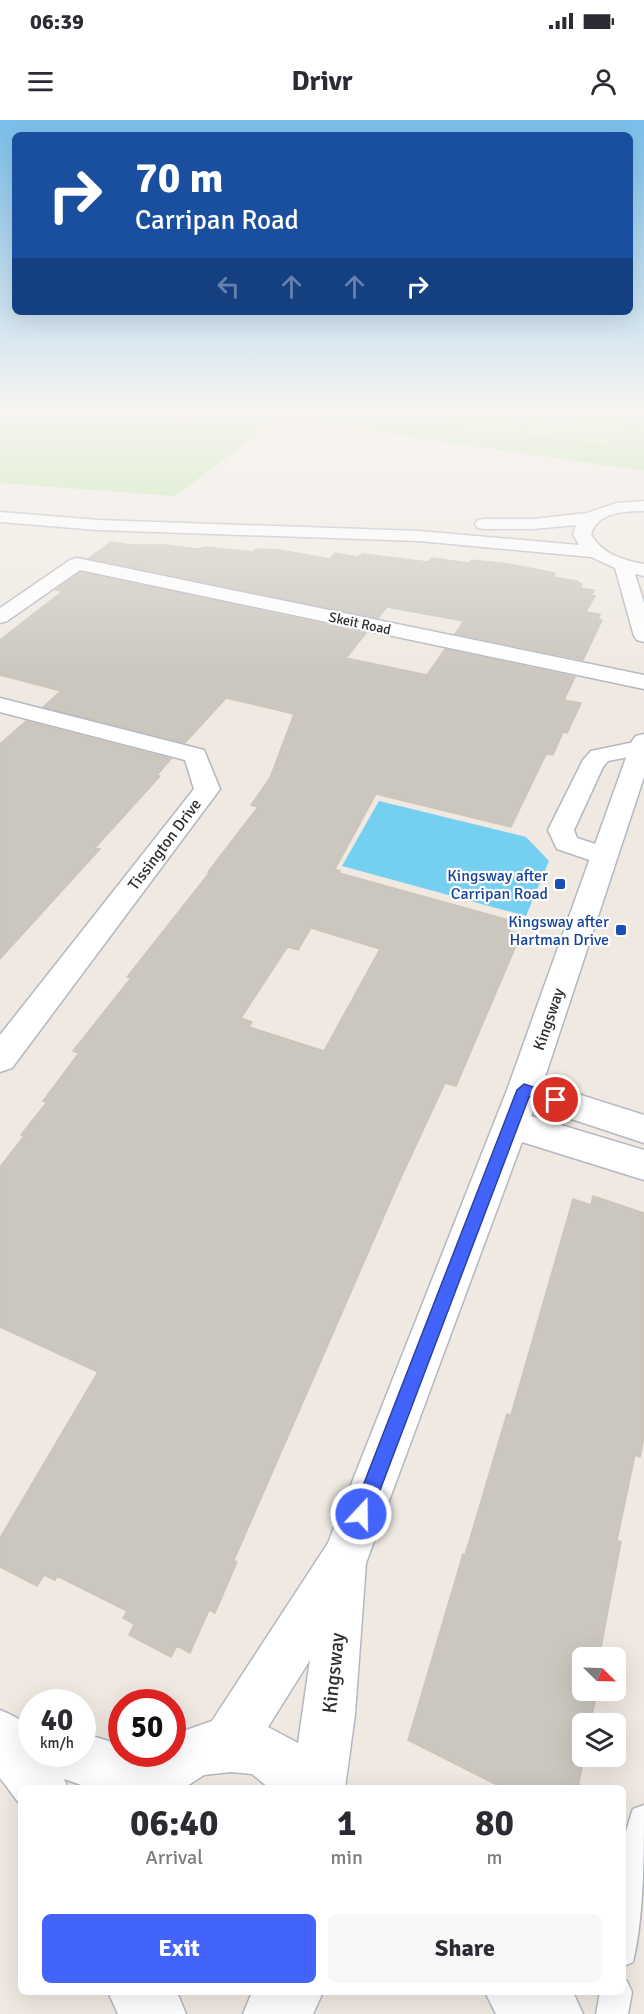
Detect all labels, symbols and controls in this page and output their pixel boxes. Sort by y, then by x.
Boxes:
text: 06:39 [30,8,84,35]
icon: menu [24,65,57,98]
text: Drivr [292,65,352,98]
icon: person [587,65,620,98]
text: 70 m [135,153,224,204]
icon: right [36,156,114,234]
text: Carripan Road [135,204,299,237]
icon: left [212,270,245,303]
icon: ahead [275,270,308,303]
icon: ahead [338,270,371,303]
icon: right [401,270,434,303]
street label: Skeit Road [327,609,393,638]
street label: Tissington Drive [124,795,206,894]
place label: Kingsway after Carripan Road [447,866,548,904]
marker: Kingsway after Carripan Road [553,877,567,891]
place label: Kingsway after Hartman Drive [508,912,609,950]
marker: Kingsway after Hartman Drive [614,923,628,937]
street label: Kingsway [529,985,569,1053]
pin [530,1074,581,1125]
icon: arrive [539,1083,572,1116]
position arrow [329,1482,393,1546]
street label: Kingsway [317,1631,350,1715]
north arrow [572,1647,626,1701]
map controls [572,1647,626,1767]
speed limit sign: 50 [108,1689,186,1767]
text: 40 [41,1702,73,1739]
button: layers [572,1713,626,1767]
text: km/h [40,1734,74,1752]
text: 06:40 [130,1801,218,1846]
text: 1 [337,1801,356,1846]
text: 80 [475,1801,514,1846]
text: Arrival [145,1845,203,1870]
text: min [331,1845,363,1870]
text: m [486,1845,502,1870]
button: Exit [42,1914,316,1983]
button: Share [328,1914,602,1983]

